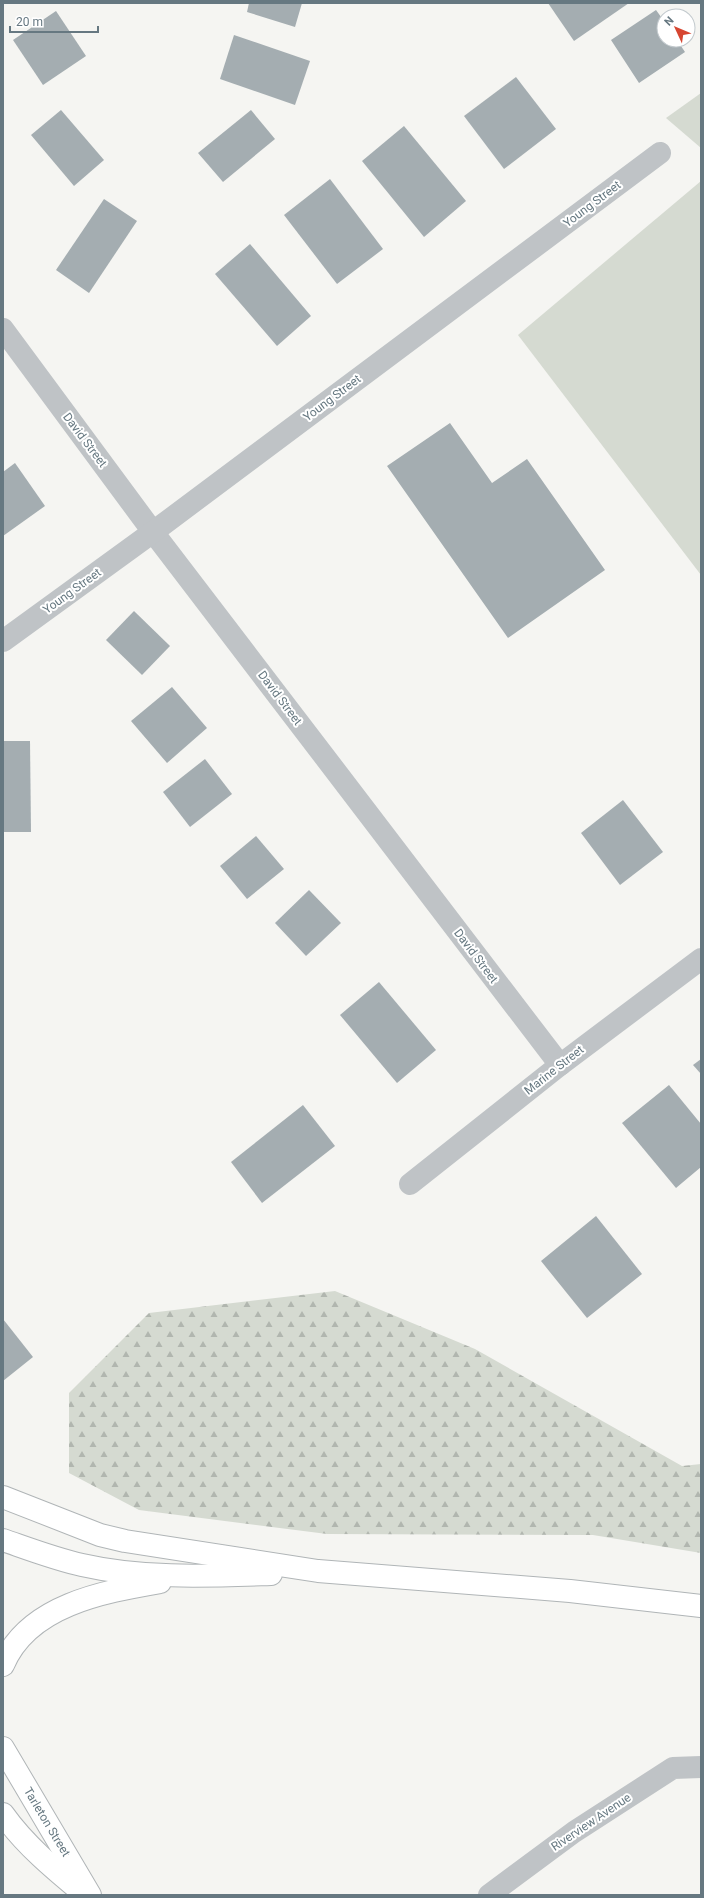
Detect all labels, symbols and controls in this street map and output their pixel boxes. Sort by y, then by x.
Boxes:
scale bar [10,8,98,34]
north arrow [656,8,696,48]
text: N [662,14,677,29]
text: 20 m [16,15,43,29]
street label: Young Street [561,178,624,230]
street label: Young Street [301,372,364,424]
street label: David Street [60,410,110,470]
street label: Young Street [40,565,104,617]
street label: David Street [255,668,305,728]
street label: David Street [451,926,501,986]
street label: Marine Street [521,1042,587,1098]
street label: Tarleton Street [21,1785,73,1859]
street label: Riverview Avenue [549,1790,633,1854]

